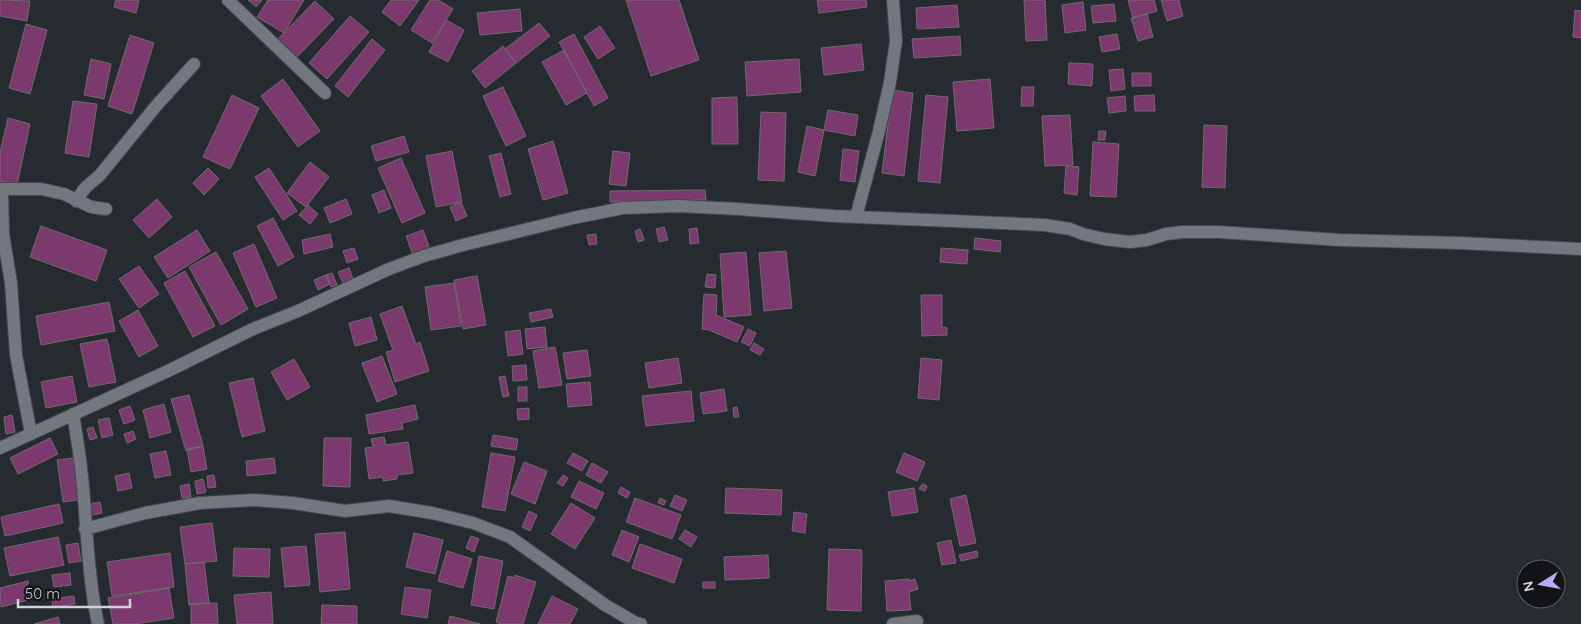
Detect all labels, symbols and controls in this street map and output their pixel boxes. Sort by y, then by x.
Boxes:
north arrow [1516,559,1566,609]
scale bar [18,576,130,608]
text: N [1518,580,1538,593]
text: 50 m [25,584,60,603]

